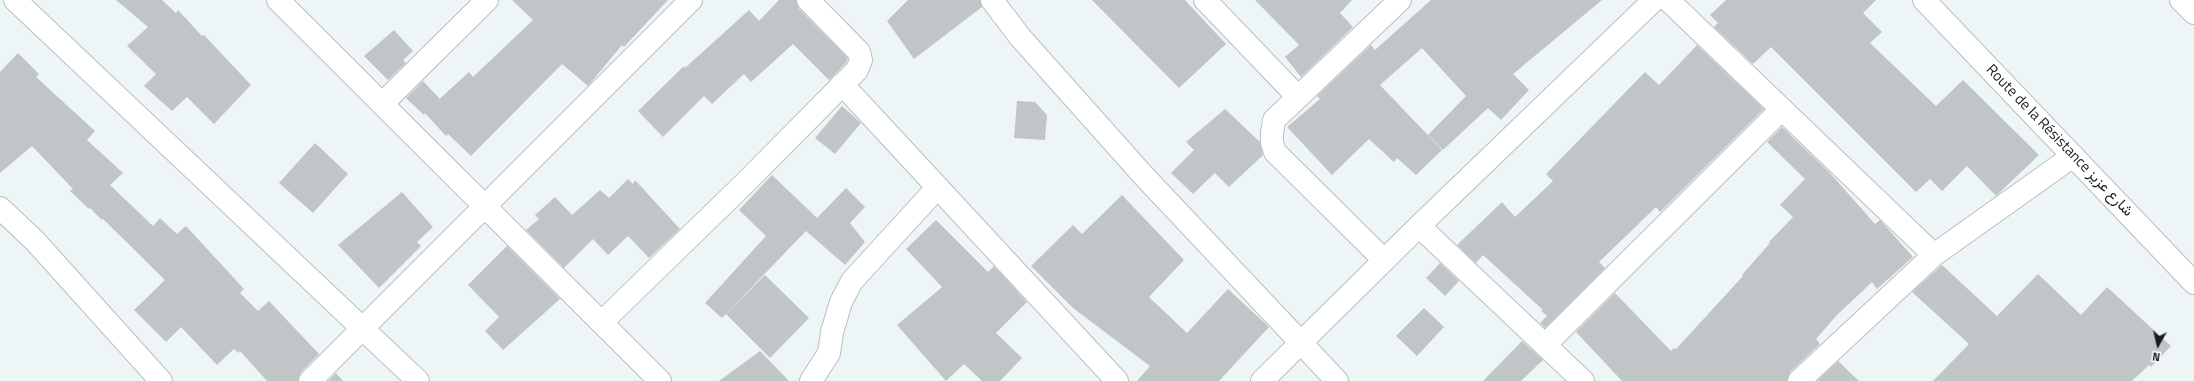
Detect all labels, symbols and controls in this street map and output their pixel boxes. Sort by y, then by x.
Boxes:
street label: Route de la Résistance شارع عزيز [1982,61,2136,221]
north arrow [2138,325,2178,365]
text: N [2151,348,2161,365]

